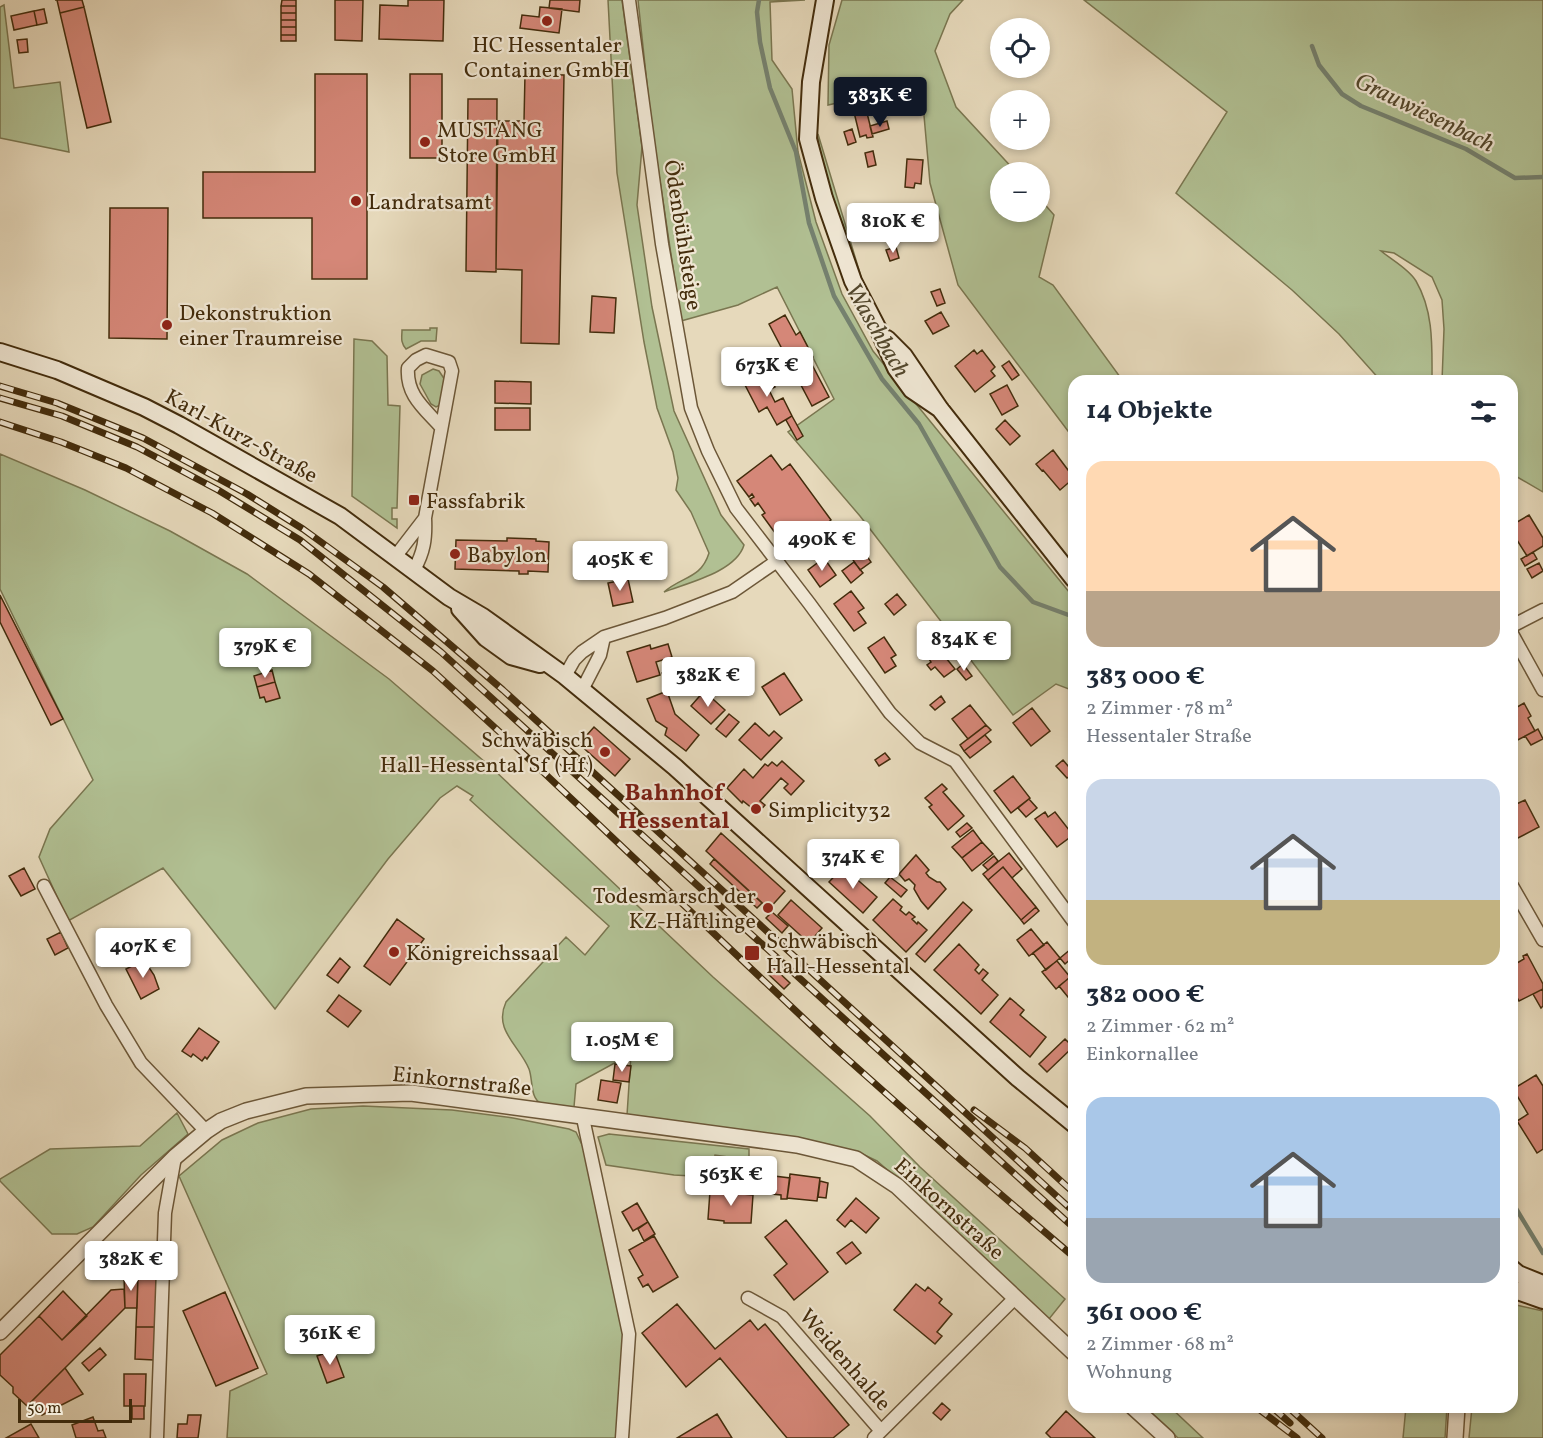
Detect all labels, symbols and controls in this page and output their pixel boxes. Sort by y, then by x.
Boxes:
marker: HC Hessentaler Container GmbH [540,14,554,28]
map controls [990,18,1050,222]
button: locate [990,18,1050,78]
place label: HC Hessentaler Container GmbH [464,31,630,87]
water label: Grauwiesenbach [1348,65,1500,162]
pin: 383K € [831,77,929,128]
text: 383K € [848,82,912,110]
button: + [990,90,1050,150]
place label: MUSTANG Store GmbH [437,116,557,172]
marker: MUSTANG Store GmbH [418,135,432,149]
street label: Ödenbühlsteige [654,158,709,313]
button: − [990,162,1050,222]
place label: Landratsamt [368,188,492,219]
marker: Landratsamt [349,194,363,208]
pin: 810K € [844,203,942,254]
text: 810K € [861,208,925,236]
water label: Waschbach [835,277,917,385]
place label: Dekonstruktion einer Traumreise [179,299,343,355]
marker: Dekonstruktion einer Traumreise [160,318,174,332]
pin: 673K € [718,347,816,398]
text: 673K € [735,352,799,380]
street label: Karl-Kurz-Straße [159,382,323,492]
text: 14 Objekte [1086,393,1212,429]
icon: filters [1467,395,1500,428]
place label: Fassfabrik [426,487,525,518]
marker: Fassfabrik [407,493,421,507]
icon: home [1239,500,1347,608]
pin: 490K € [773,521,871,572]
text: 490K € [788,526,856,554]
place label: Babylon [467,541,547,572]
pin: 405K € [571,541,669,592]
text: 405K € [587,546,653,574]
marker: Babylon [448,547,462,561]
pin: 834K € [915,621,1013,672]
text: 834K € [931,626,997,654]
pin: 379K € [216,628,314,679]
text: 379K € [233,633,297,661]
pin: 382K € [659,657,757,708]
text: 383 000 € [1086,659,1205,695]
text: 382K € [676,662,740,690]
text: 2 Zimmer · 78 m² [1086,695,1233,723]
text: Hessentaler Straße [1086,723,1252,751]
place label: Schwäbisch Hall-Hessental Sf (Hf) [380,726,593,782]
marker: Schwäbisch Hall-Hessental Sf (Hf) [598,745,612,759]
district label: Bahnhof Hessental [618,777,730,839]
place label: Simplicity32 [768,796,891,827]
marker: Simplicity32 [749,802,763,816]
icon: home [1239,818,1347,926]
pin: 374K € [804,839,902,890]
text: 374K € [821,844,885,872]
place label: Todesmarsch der KZ-Häftlinge [593,882,756,938]
marker: Todesmarsch der KZ-Häftlinge [761,901,775,915]
place label: Schwäbisch Hall-Hessental [766,927,910,983]
pin: 407K € [94,928,192,979]
text: 407K € [110,933,176,961]
place label: Königreichssaal [406,939,559,970]
marker: Schwäbisch Hall-Hessental [743,944,761,962]
marker: Königreichssaal [387,945,401,959]
text: 382 000 € [1086,977,1205,1013]
text: 2 Zimmer · 62 m² [1086,1013,1235,1041]
pin: 1.05M € [567,1022,677,1073]
text: 1.05M € [585,1027,659,1055]
text: Einkornallee [1086,1041,1198,1069]
street label: Einkornstraße [391,1060,533,1105]
icon: home [1239,1136,1347,1244]
street label: Einkornstraße [886,1152,1011,1268]
pin: 563K € [682,1156,780,1207]
text: 563K € [699,1161,763,1189]
pin: 382K € [82,1241,180,1292]
text: 382K € [99,1246,163,1274]
text: 361 000 € [1086,1295,1202,1331]
street label: Weidenhalde [791,1303,897,1419]
pin: 361K € [281,1315,379,1366]
text: 361K € [299,1320,361,1348]
text: 2 Zimmer · 68 m² [1086,1331,1234,1359]
text: Wohnung [1086,1359,1172,1387]
scale bar [18,1396,132,1424]
text: 50 m [27,1398,61,1420]

